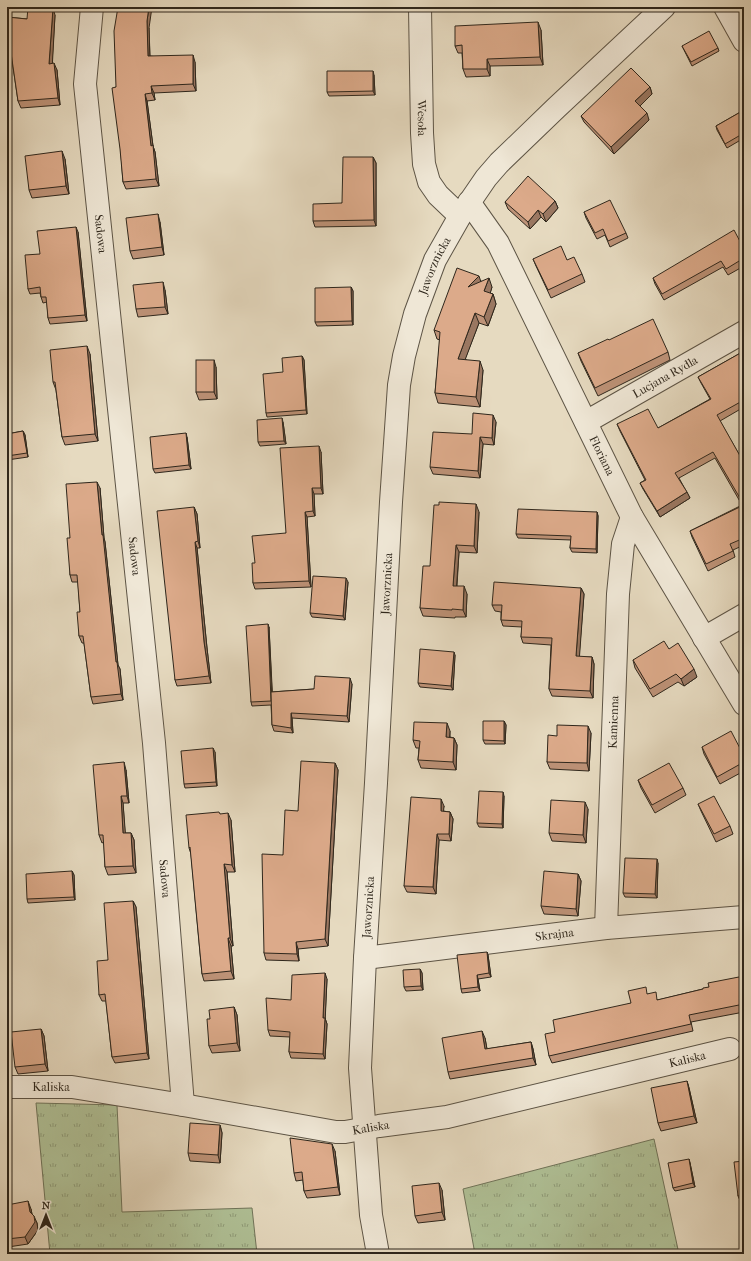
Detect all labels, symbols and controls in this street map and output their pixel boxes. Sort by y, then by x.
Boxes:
street label: Wesoła [414,99,429,137]
street label: Sadowa [92,214,110,254]
street label: Jaworznicka [415,234,454,298]
street label: Lucjana Rydla [630,353,701,401]
street label: Floriana [586,434,618,478]
street label: Sadowa [125,536,143,576]
street label: Jaworznicka [378,552,395,616]
street label: Kamienna [605,695,621,749]
street label: Sadowa [156,859,173,899]
street label: Jaworznicka [359,875,377,940]
street label: Skrajna [534,925,575,944]
street label: Kaliska [667,1048,708,1070]
street label: Kaliska [32,1080,70,1094]
street label: Kaliska [351,1118,391,1138]
north arrow [26,1195,66,1235]
text: N [42,1199,51,1212]

